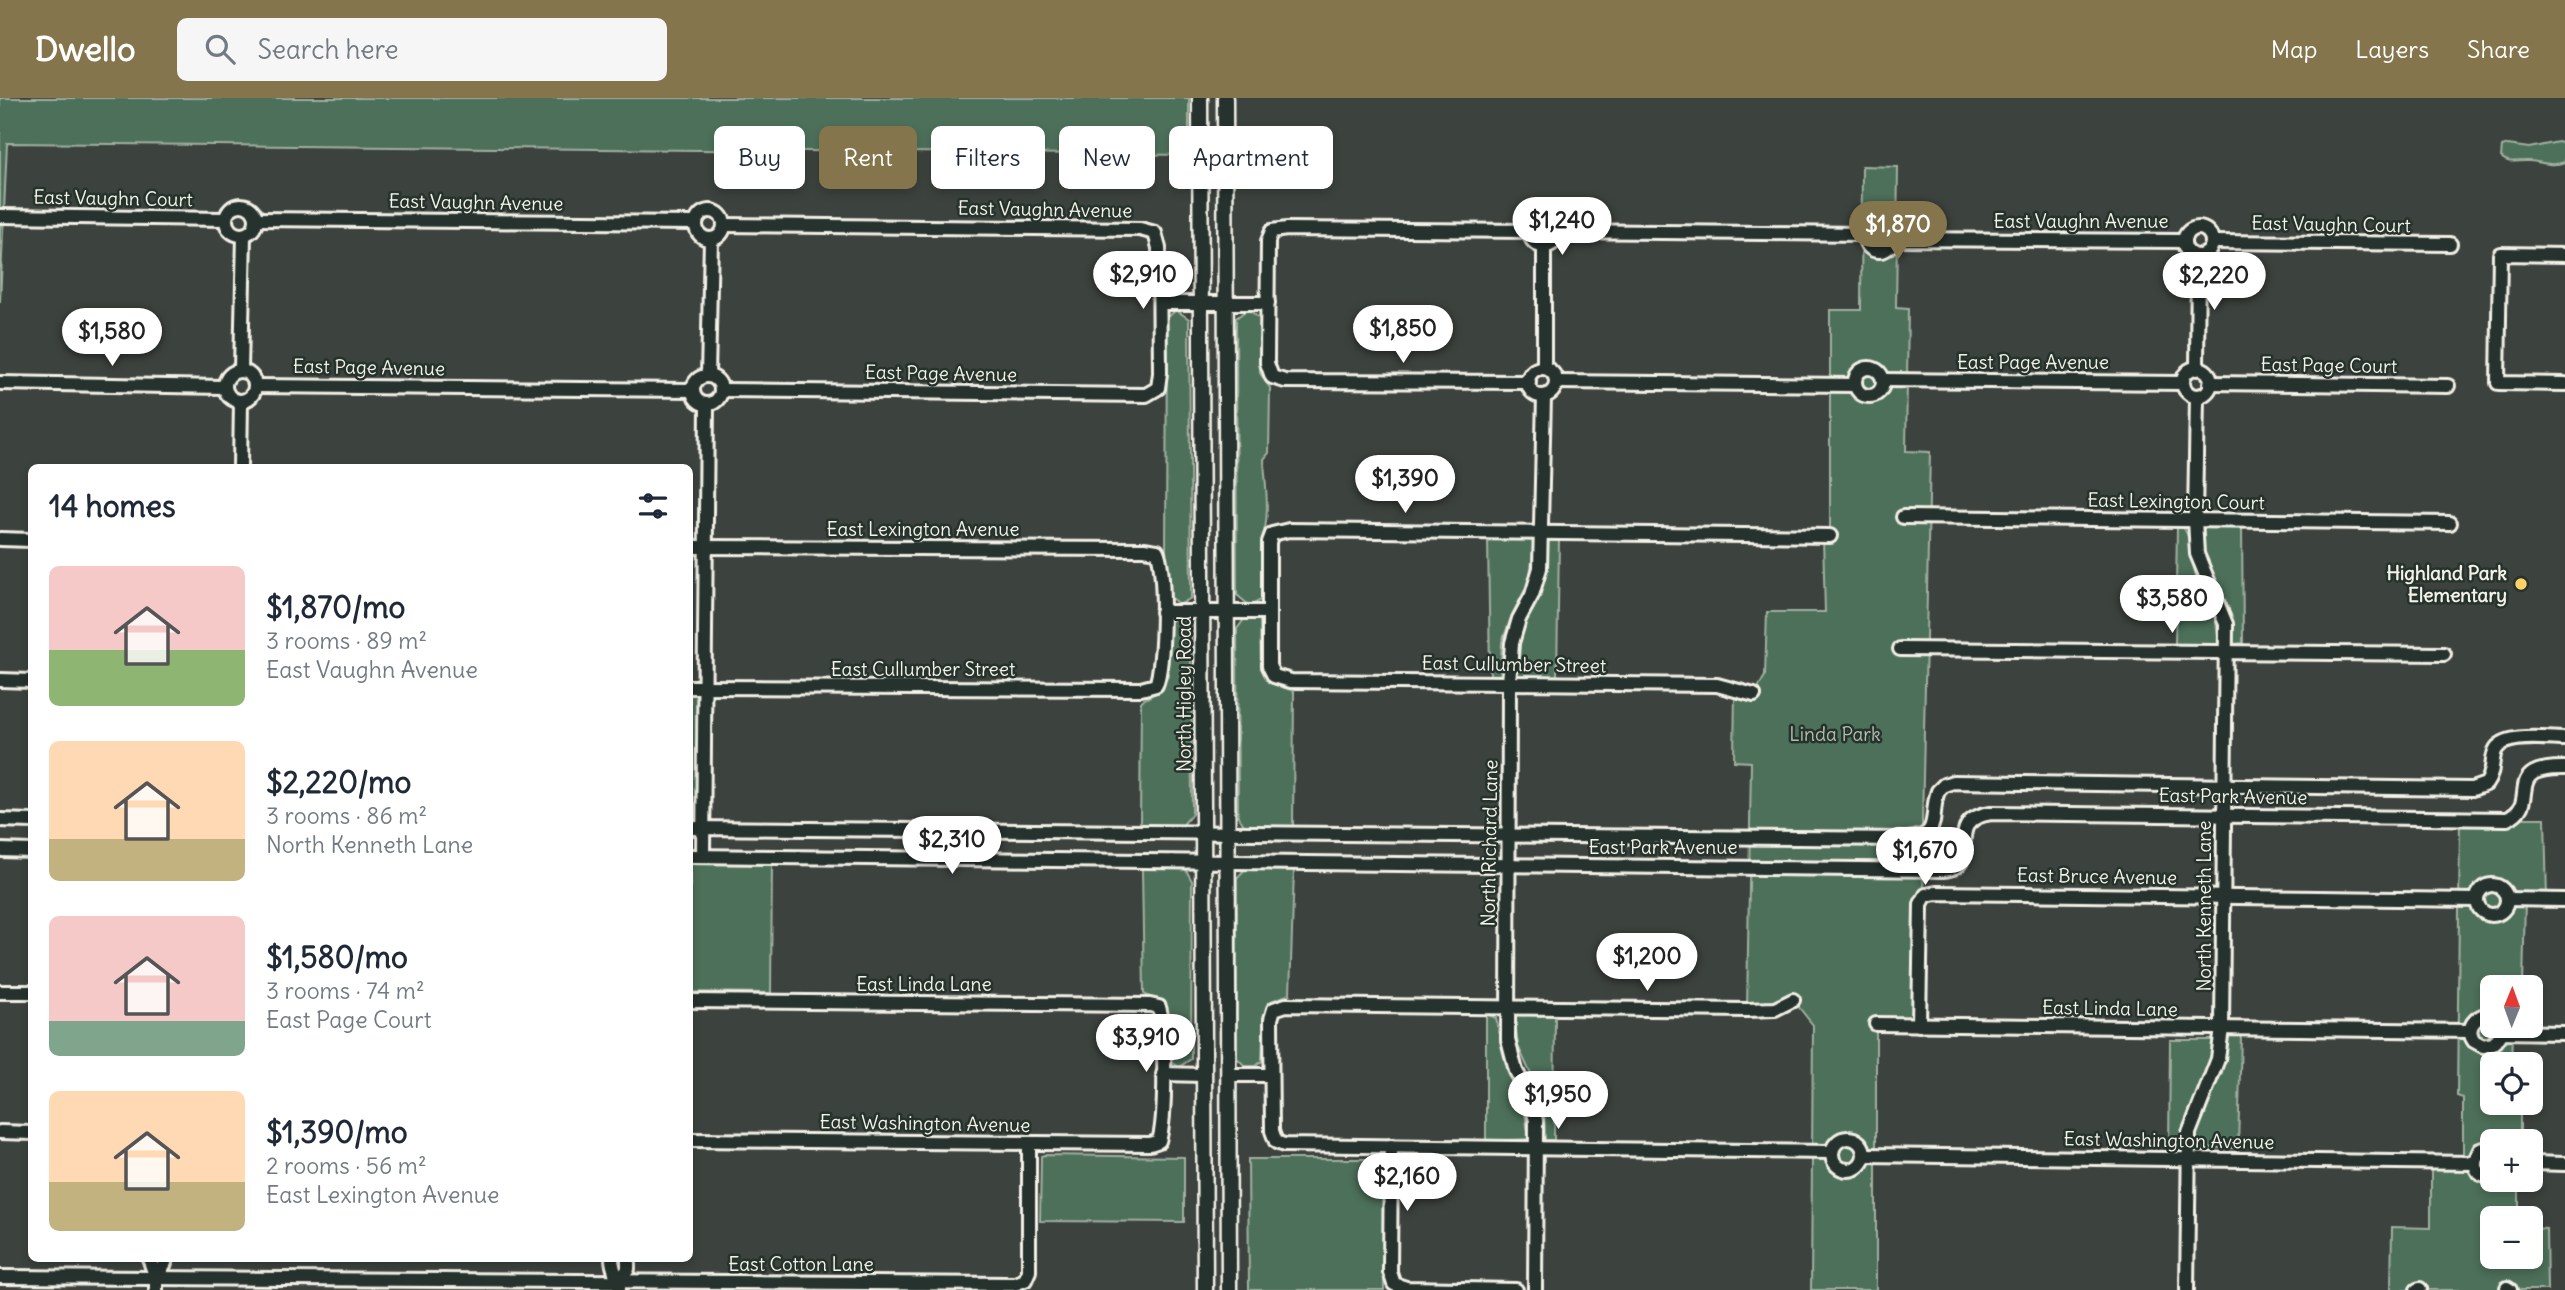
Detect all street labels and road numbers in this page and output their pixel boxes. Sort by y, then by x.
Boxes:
street label: East Vaughn Court [33,185,193,211]
street label: East Vaughn Avenue [388,188,564,216]
street label: East Vaughn Avenue [957,195,1133,223]
street label: East Vaughn Avenue [1994,209,2168,233]
street label: East Vaughn Court [2251,211,2411,237]
street label: East Page Avenue [1957,350,2109,374]
street label: East Page Court [2260,352,2398,378]
street label: East Page Avenue [293,354,445,380]
street label: East Page Avenue [865,360,1017,386]
street label: East Lexington Court [2087,487,2265,515]
street label: East Lexington Avenue [827,517,1019,541]
street label: North Higley Road [1172,616,1196,772]
street label: East Cullumber Street [1421,650,1607,678]
street label: East Cullumber Street [831,657,1015,681]
street label: North Richard Lane [1476,759,1502,927]
street label: East Park Avenue [2158,783,2308,809]
street label: North Kenneth Lane [2192,820,2216,992]
street label: East Park Avenue [1589,835,1737,859]
street label: East Bruce Avenue [2017,863,2177,889]
street label: East Linda Lane [856,972,992,996]
street label: East Linda Lane [2042,995,2178,1021]
street label: East Washington Avenue [820,1109,1030,1137]
street label: East Washington Avenue [2064,1126,2274,1154]
street label: East Cotton Lane [728,1252,874,1276]

